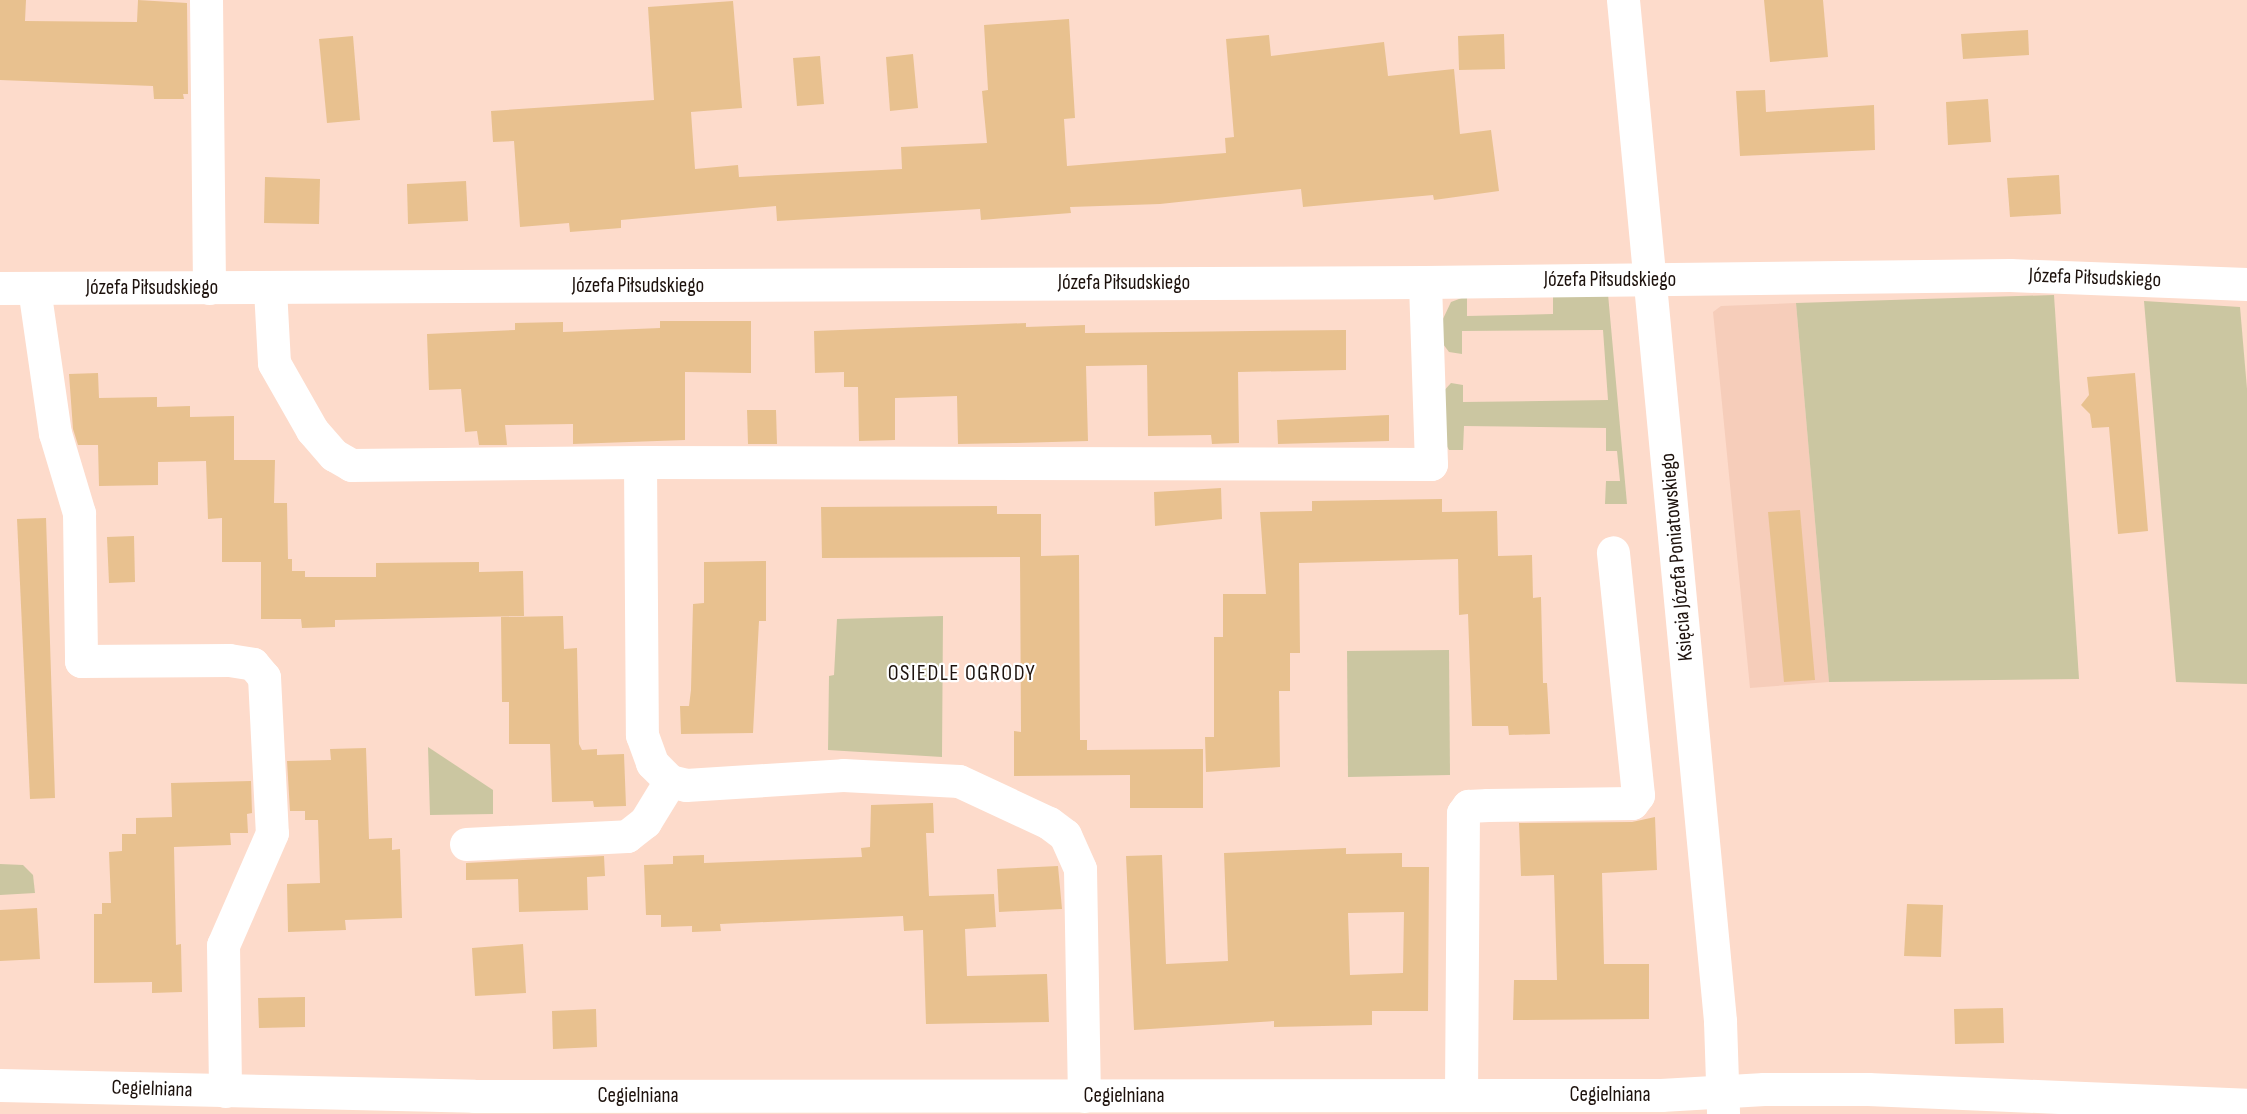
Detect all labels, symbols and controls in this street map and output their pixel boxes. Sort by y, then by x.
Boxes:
street label: Józefa Piłsudskiego [2028,263,2162,293]
street label: Józefa Piłsudskiego [1544,267,1676,293]
street label: Józefa Piłsudskiego [1058,270,1190,296]
street label: Józefa Piłsudskiego [572,273,704,299]
street label: Józefa Piłsudskiego [86,275,218,301]
street label: Księcia Józefa Poniatowskiego [1655,452,1699,662]
district label: OSIEDLE OGRODY [888,661,1036,687]
street label: Cegielniana [111,1075,193,1103]
street label: Cegielniana [1569,1082,1651,1108]
street label: Cegielniana [597,1083,679,1109]
street label: Cegielniana [1083,1083,1165,1109]

